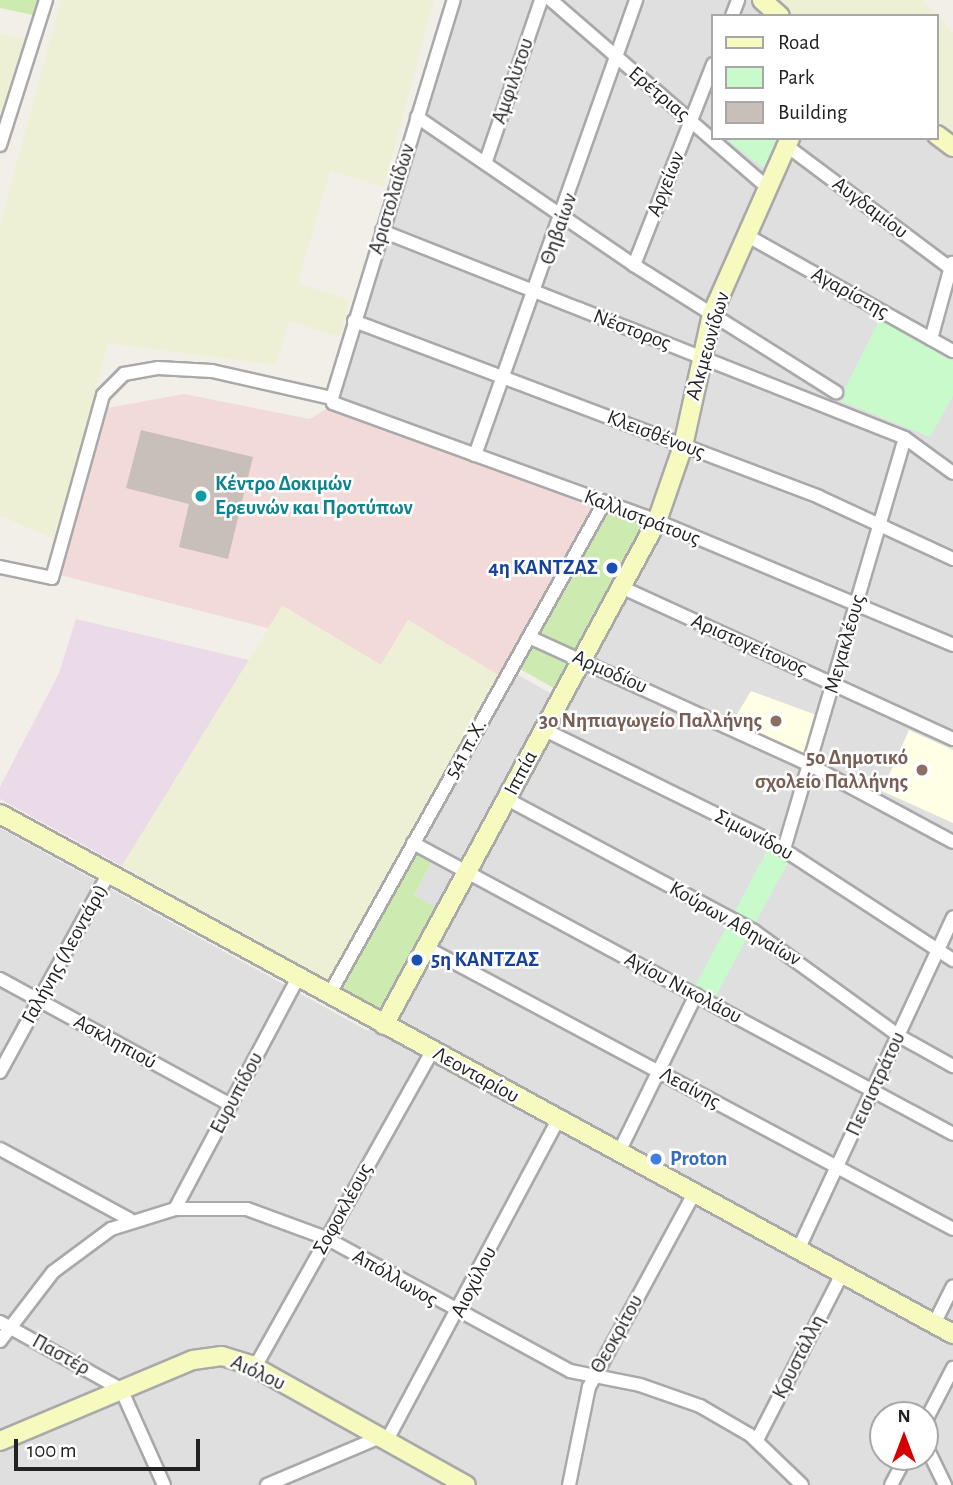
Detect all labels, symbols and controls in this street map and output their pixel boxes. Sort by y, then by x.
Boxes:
legend [712,14,939,140]
text: Road [778,32,820,53]
street label: Αμφιλύτου [487,35,539,127]
street label: Ερέτριας [623,61,695,127]
text: Park [778,67,814,88]
text: Building [778,102,847,123]
street label: Αριστολαίδων [363,141,421,257]
street label: Αργείων [642,148,690,220]
street label: Αυγδαμίου [827,171,913,245]
street label: Θηβαίων [535,190,583,268]
street label: Αγαρίστης [807,261,893,325]
street label: Αλκμεωνίδων [681,289,735,403]
street label: Νέστορος [590,304,674,356]
street label: Κλεισθένους [603,405,709,465]
place label: Κέντρο Δοκιμών Ερευνών και Προτύπων [215,471,413,521]
street label: Καλλιστράτους [580,484,704,552]
marker: Κέντρο Δοκιμών Ερευνών και Προτύπων [193,488,209,504]
place label: 4η ΚΑΝΤΖΑΣ [488,555,598,581]
marker: 4η ΚΑΝΤΖΑΣ [604,560,620,576]
street label: Μεγακλέους [819,592,871,696]
street label: Αριστογείτονος [687,608,811,682]
street label: Αρμοδίου [569,644,651,700]
place label: 3ο Νηπιαγωγείο Παλλήνης [539,708,762,734]
marker: 3ο Νηπιαγωγείο Παλλήνης [768,713,784,729]
street label: 541 π.Χ. [439,715,493,783]
place label: 5o Δημοτικό σχολείο Παλλήνης [755,745,908,795]
street label: Ιππία [499,746,543,800]
marker: 5o Δημοτικό σχολείο Παλλήνης [914,762,930,778]
street label: Σιμωνίδου [710,804,798,866]
street label: Κούρων Αθηναίων [665,876,805,972]
street label: Γαλήνης (Λεοντάρι) [16,880,114,1028]
place label: 5η ΚΑΝΤΖΑΣ [431,947,539,973]
street label: Αγίου Νικολάου [620,947,746,1029]
marker: 5η ΚΑΝΤΖΑΣ [409,952,425,968]
street label: Ασκληπιού [69,1009,161,1075]
street label: Πεισιστράτου [841,1028,911,1140]
street label: Λεονταρίου [428,1041,524,1109]
street label: Ευρυπίδου [205,1048,269,1138]
street label: Λεαίνης [655,1062,725,1114]
place label: Proton [670,1146,727,1172]
marker: Proton [648,1151,664,1167]
street label: Σοφοκλέους [308,1159,378,1259]
street label: Αιοχύλου [445,1242,503,1322]
street label: Απόλλωνος [348,1244,442,1312]
street label: Θεοκρίτου [585,1290,649,1378]
street label: Κρυστάλλη [767,1311,831,1403]
street label: Παστέρ [28,1329,94,1381]
street label: Αιόλου [227,1349,289,1397]
north arrow [869,1401,939,1471]
text: N [897,1407,911,1426]
scale bar [18,1426,203,1470]
text: 100 m [27,1440,77,1461]

